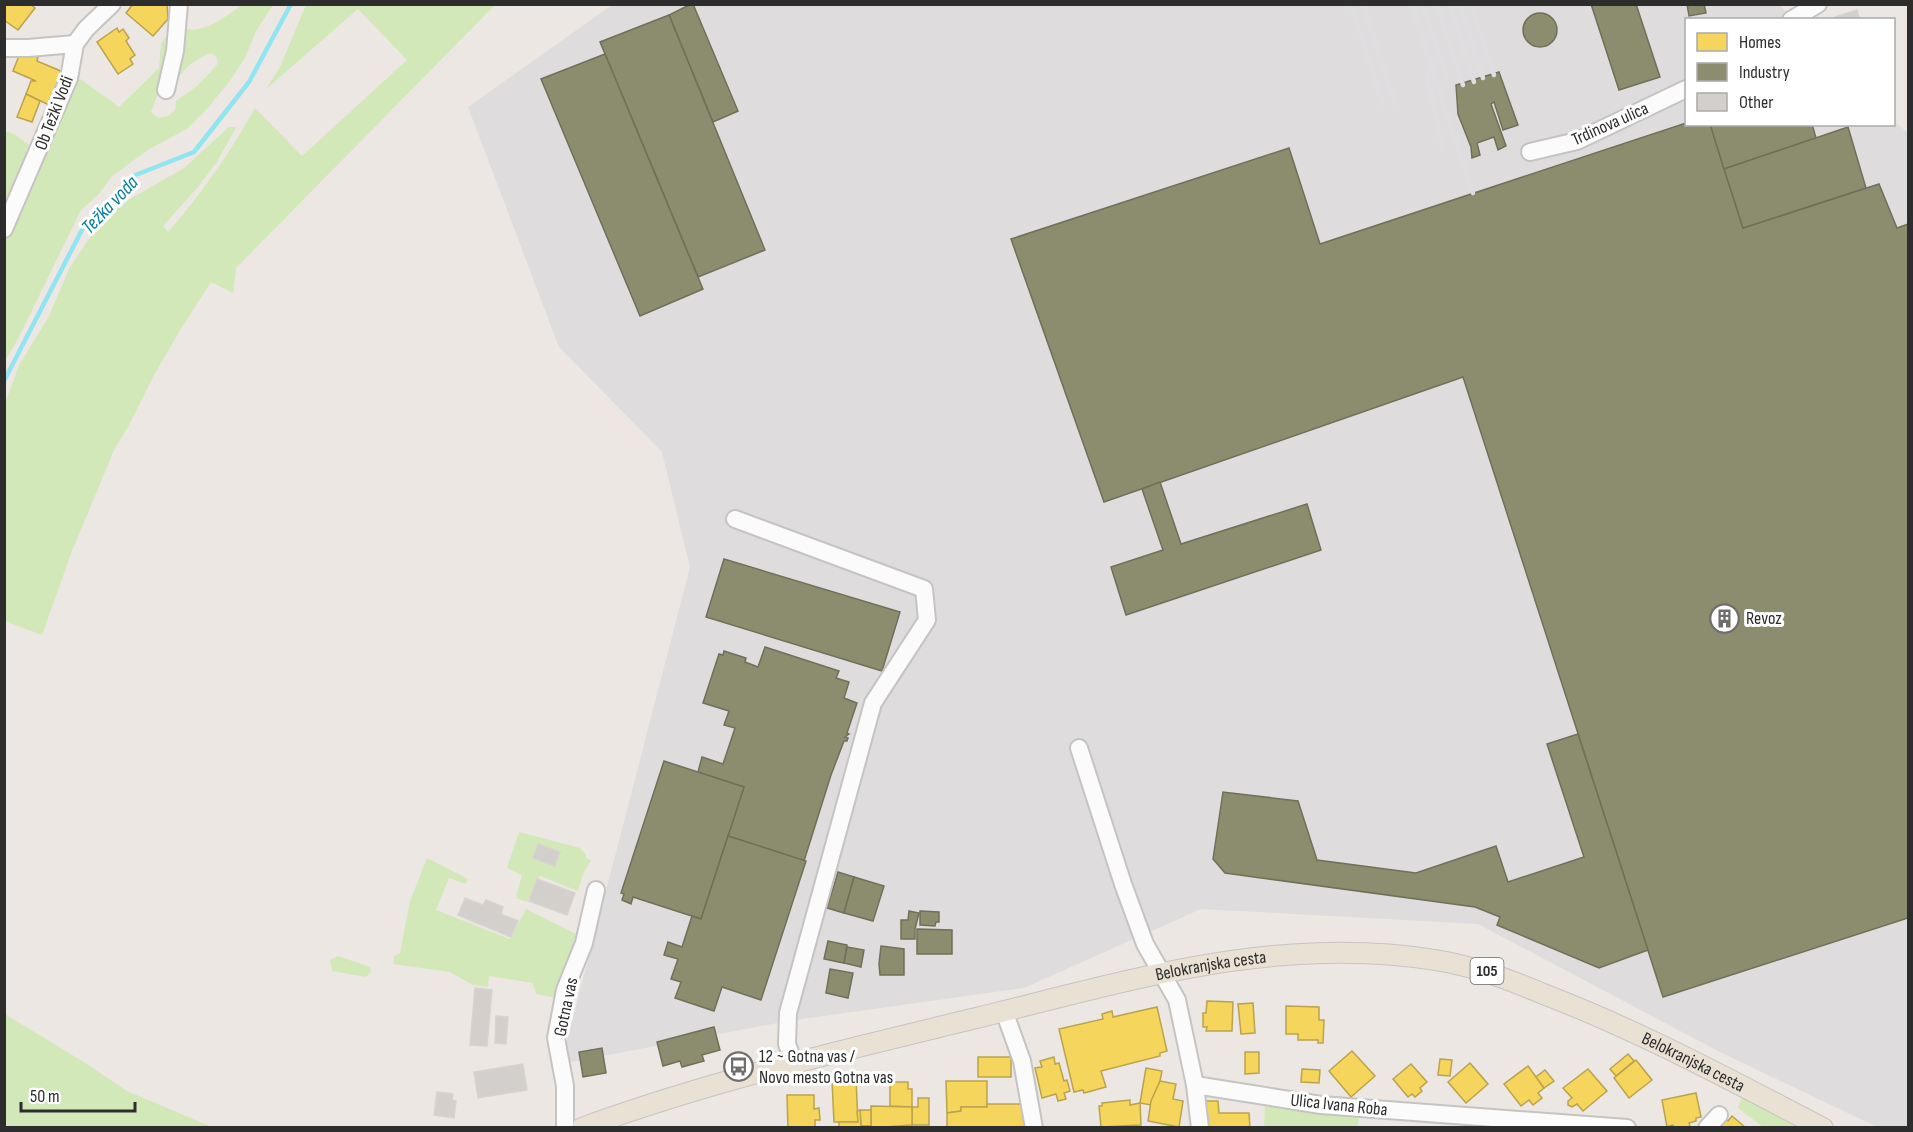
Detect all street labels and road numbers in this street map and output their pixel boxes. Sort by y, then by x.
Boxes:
street label: Ob Težki Vodi [30,73,78,153]
street label: Trdinova ulica [1568,98,1652,150]
street label: Belokranjska cesta [1153,946,1267,985]
road number: 105 [1470,958,1504,984]
street label: Gotna vas [550,976,582,1038]
street label: Belokranjska cesta [1639,1027,1748,1096]
street label: Ulica Ivana Roba [1289,1089,1389,1121]

